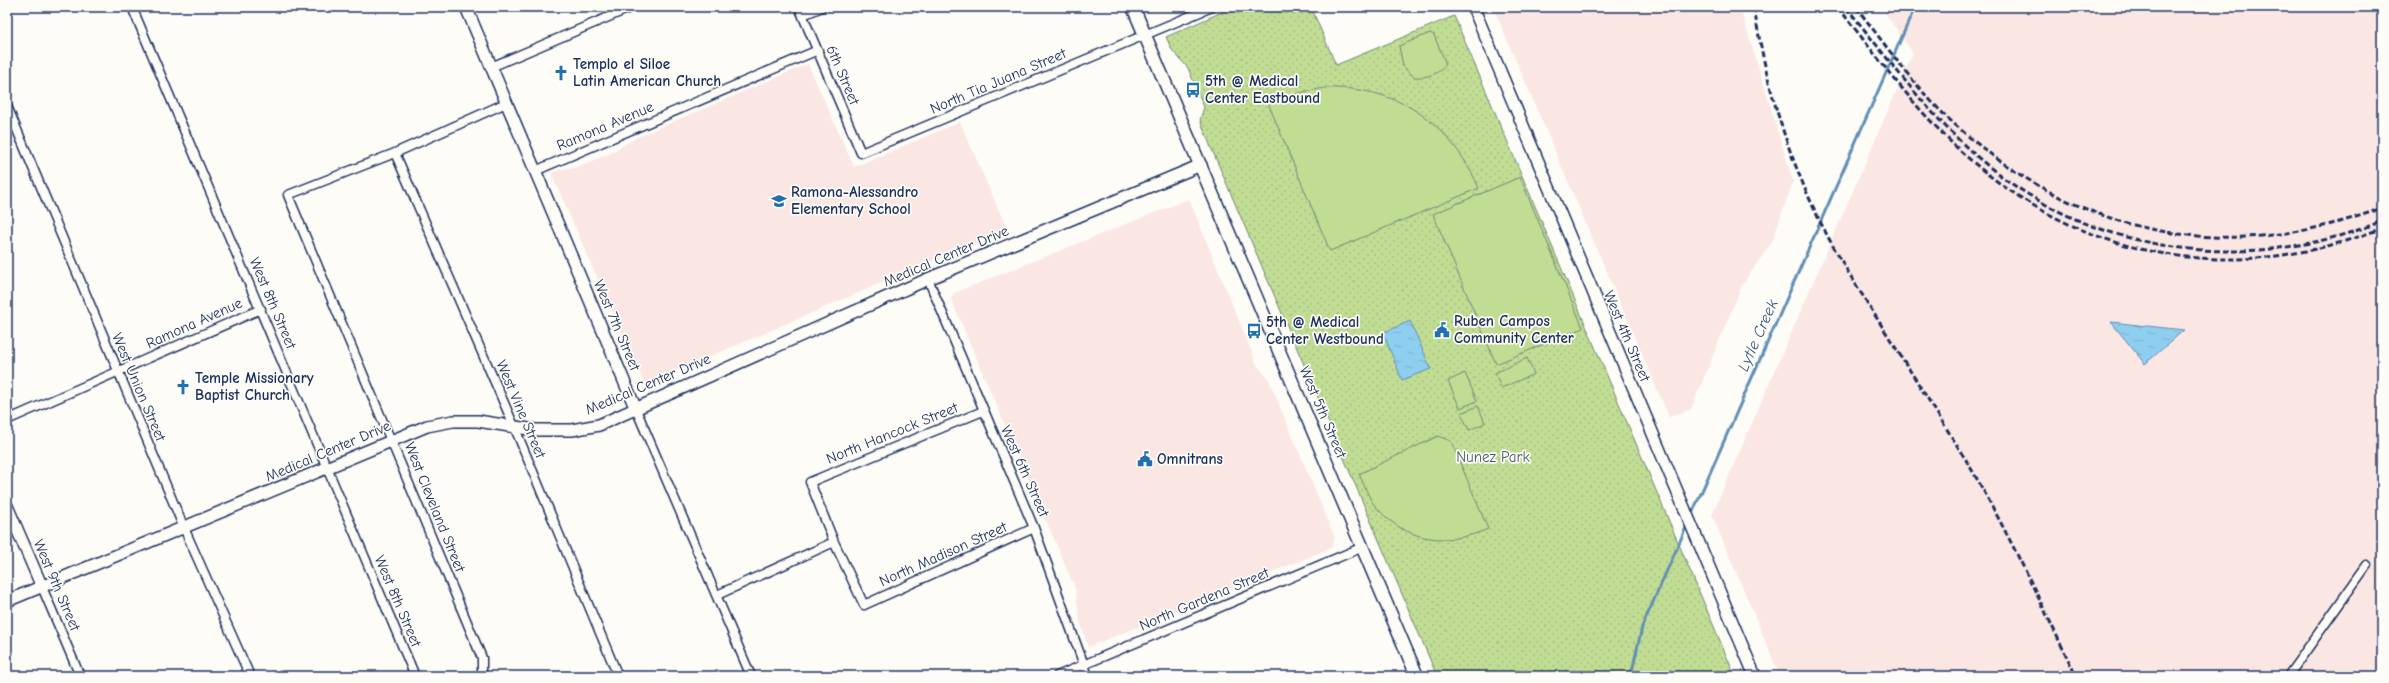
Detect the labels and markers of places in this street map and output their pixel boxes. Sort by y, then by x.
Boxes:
place label: Templo el Siloe Latin American Church [573,55,721,90]
church icon: Templo el Siloe Latin American Church [552,64,570,82]
place label: 5th @ Medical Center Eastbound [1205,72,1320,107]
bus stop icon: 5th @ Medical Center Eastbound [1184,81,1202,99]
place label: Ramona-Alessandro Elementary School [791,183,919,218]
school or university icon: Ramona-Alessandro Elementary School [770,192,788,210]
place label: Ruben Campos Community Center [1454,312,1574,347]
place label: 5th @ Medical Center Westbound [1266,313,1384,348]
public building icon: Ruben Campos Community Center [1433,321,1451,339]
bus stop icon: 5th @ Medical Center Westbound [1245,322,1263,340]
place label: Temple Missionary Baptist Church [195,369,314,404]
church icon: Temple Missionary Baptist Church [174,378,192,396]
public building icon: Omnitrans [1136,450,1154,468]
place label: Omnitrans [1157,450,1223,468]

